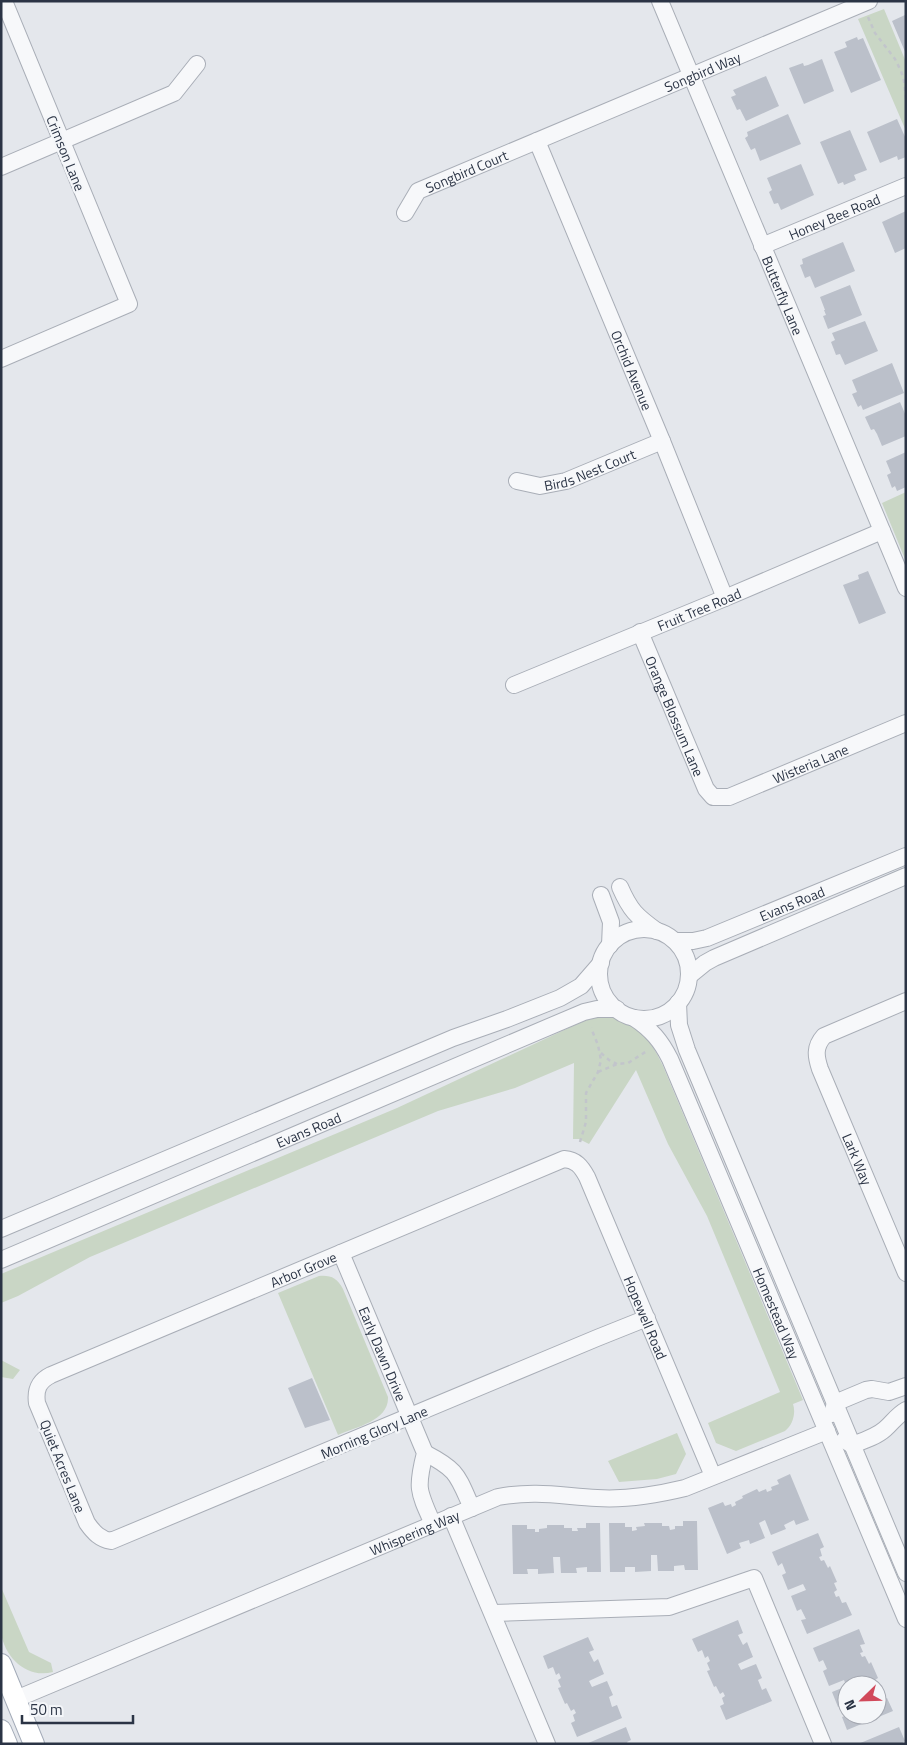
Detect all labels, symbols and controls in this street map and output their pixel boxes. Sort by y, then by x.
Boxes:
street label: Songbird Way [661,46,744,97]
street label: Crimson Lane [41,112,91,194]
street label: Songbird Court [422,144,511,197]
street label: Honey Bee Road [785,188,883,244]
street label: Butterfly Lane [757,252,809,338]
street label: Orchid Avenue [606,327,658,413]
street label: Birds Nest Court [542,443,639,496]
street label: Fruit Tree Road [654,582,744,635]
street label: Orange Blossum Lane [641,652,710,779]
street label: Wisteria Lane [769,738,851,788]
street label: Evans Road [756,880,828,926]
street label: Evans Road [273,1106,344,1152]
street label: Lark Way [838,1130,878,1188]
street label: Arbor Grove [267,1246,340,1292]
street label: Homestead Way [748,1264,806,1362]
street label: Hopewell Road [619,1272,673,1362]
street label: Early Dawn Drive [354,1303,412,1404]
street label: Morning Glory Lane [317,1400,431,1464]
street label: Quiet Acres Lane [35,1416,91,1516]
street label: Whispering Way [366,1504,463,1560]
north arrow [837,1675,887,1725]
scale bar [22,1692,134,1724]
text: N [838,1697,861,1714]
text: 50 m [30,1698,63,1721]

